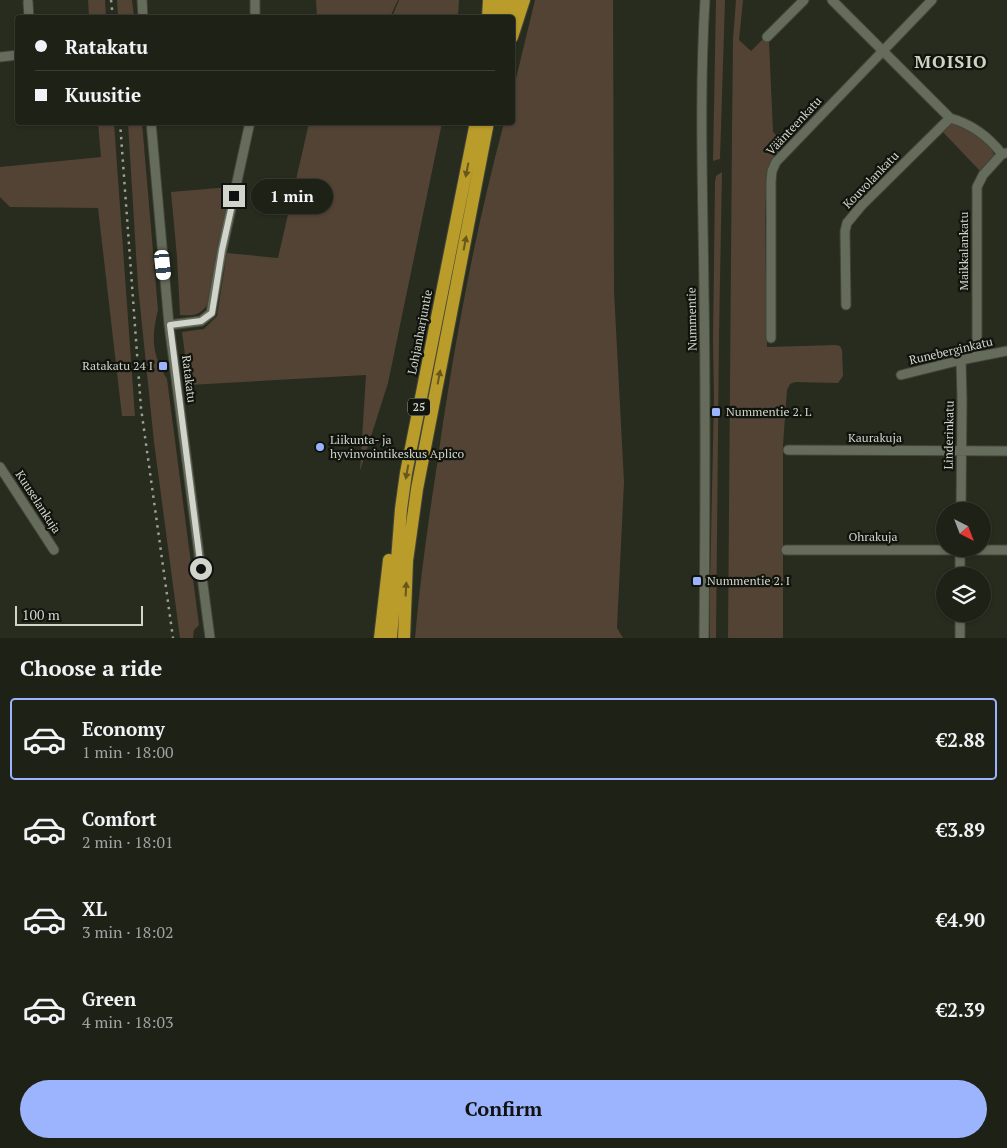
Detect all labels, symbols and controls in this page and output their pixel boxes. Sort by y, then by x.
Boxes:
text: Ratakatu [65,34,148,59]
district label: MOISIO [914,49,988,73]
text: Kuusitie [65,82,141,107]
street label: Väänteenkatu [763,93,825,158]
street label: Kouvolankatu [840,148,902,211]
one-way arrow [462,163,470,179]
callout: 1 min [252,178,334,214]
route end [223,185,245,207]
text: 1 min [270,185,314,207]
street label: Maikkalankatu [956,211,971,290]
one-way arrow [461,235,469,251]
car [153,249,172,281]
street label: Nummentie [683,287,700,351]
street label: Lohjanharjuntie [404,288,435,376]
street label: Runeberginkatu [908,334,994,367]
street label: Ratakatu [179,354,200,404]
place label: Ratakatu 24 I [82,358,153,373]
marker: Ratakatu 24 I [157,360,169,372]
one-way arrow [435,369,443,385]
road number: 25 [408,398,430,416]
street label: Linderinkatu [940,400,957,470]
place label: Nummentie 2. L [726,404,812,419]
marker: Nummentie 2. L [710,406,722,418]
street label: Kaurakuja [848,430,902,445]
place label: Liikunta- ja hyvinvointikeskus Aplico [330,432,464,461]
marker: Liikunta- ja hyvinvointikeskus Aplico [314,441,326,453]
one-way arrow [402,465,410,481]
street label: Kuuselankuja [12,467,64,536]
north arrow [936,502,991,558]
map controls [936,502,991,622]
street label: Ohrakuja [848,529,898,544]
route start [190,558,212,580]
button: layers [936,567,991,622]
place label: Nummentie 2. I [707,573,790,588]
marker: Nummentie 2. I [691,575,703,587]
one-way arrow [402,581,410,597]
scale bar [15,603,142,626]
text: 100 m [22,605,60,624]
text: Choose a ride [20,653,162,682]
text: Economy [82,716,165,741]
icon: car [22,717,67,762]
text: €2.88 [936,727,985,752]
text: 1 min · 18:00 [82,741,174,763]
text: Comfort [82,806,157,831]
icon: car [22,807,67,852]
text: €3.89 [936,817,985,842]
text: 2 min · 18:01 [82,831,174,853]
text: XL [82,896,107,921]
icon: car [22,897,67,942]
text: €4.90 [936,907,985,932]
text: 3 min · 18:02 [82,921,174,943]
text: Green [82,986,136,1011]
icon: car [22,987,67,1032]
text: €2.39 [936,997,985,1022]
text: 4 min · 18:03 [82,1011,174,1033]
button: Confirm [20,1080,987,1138]

